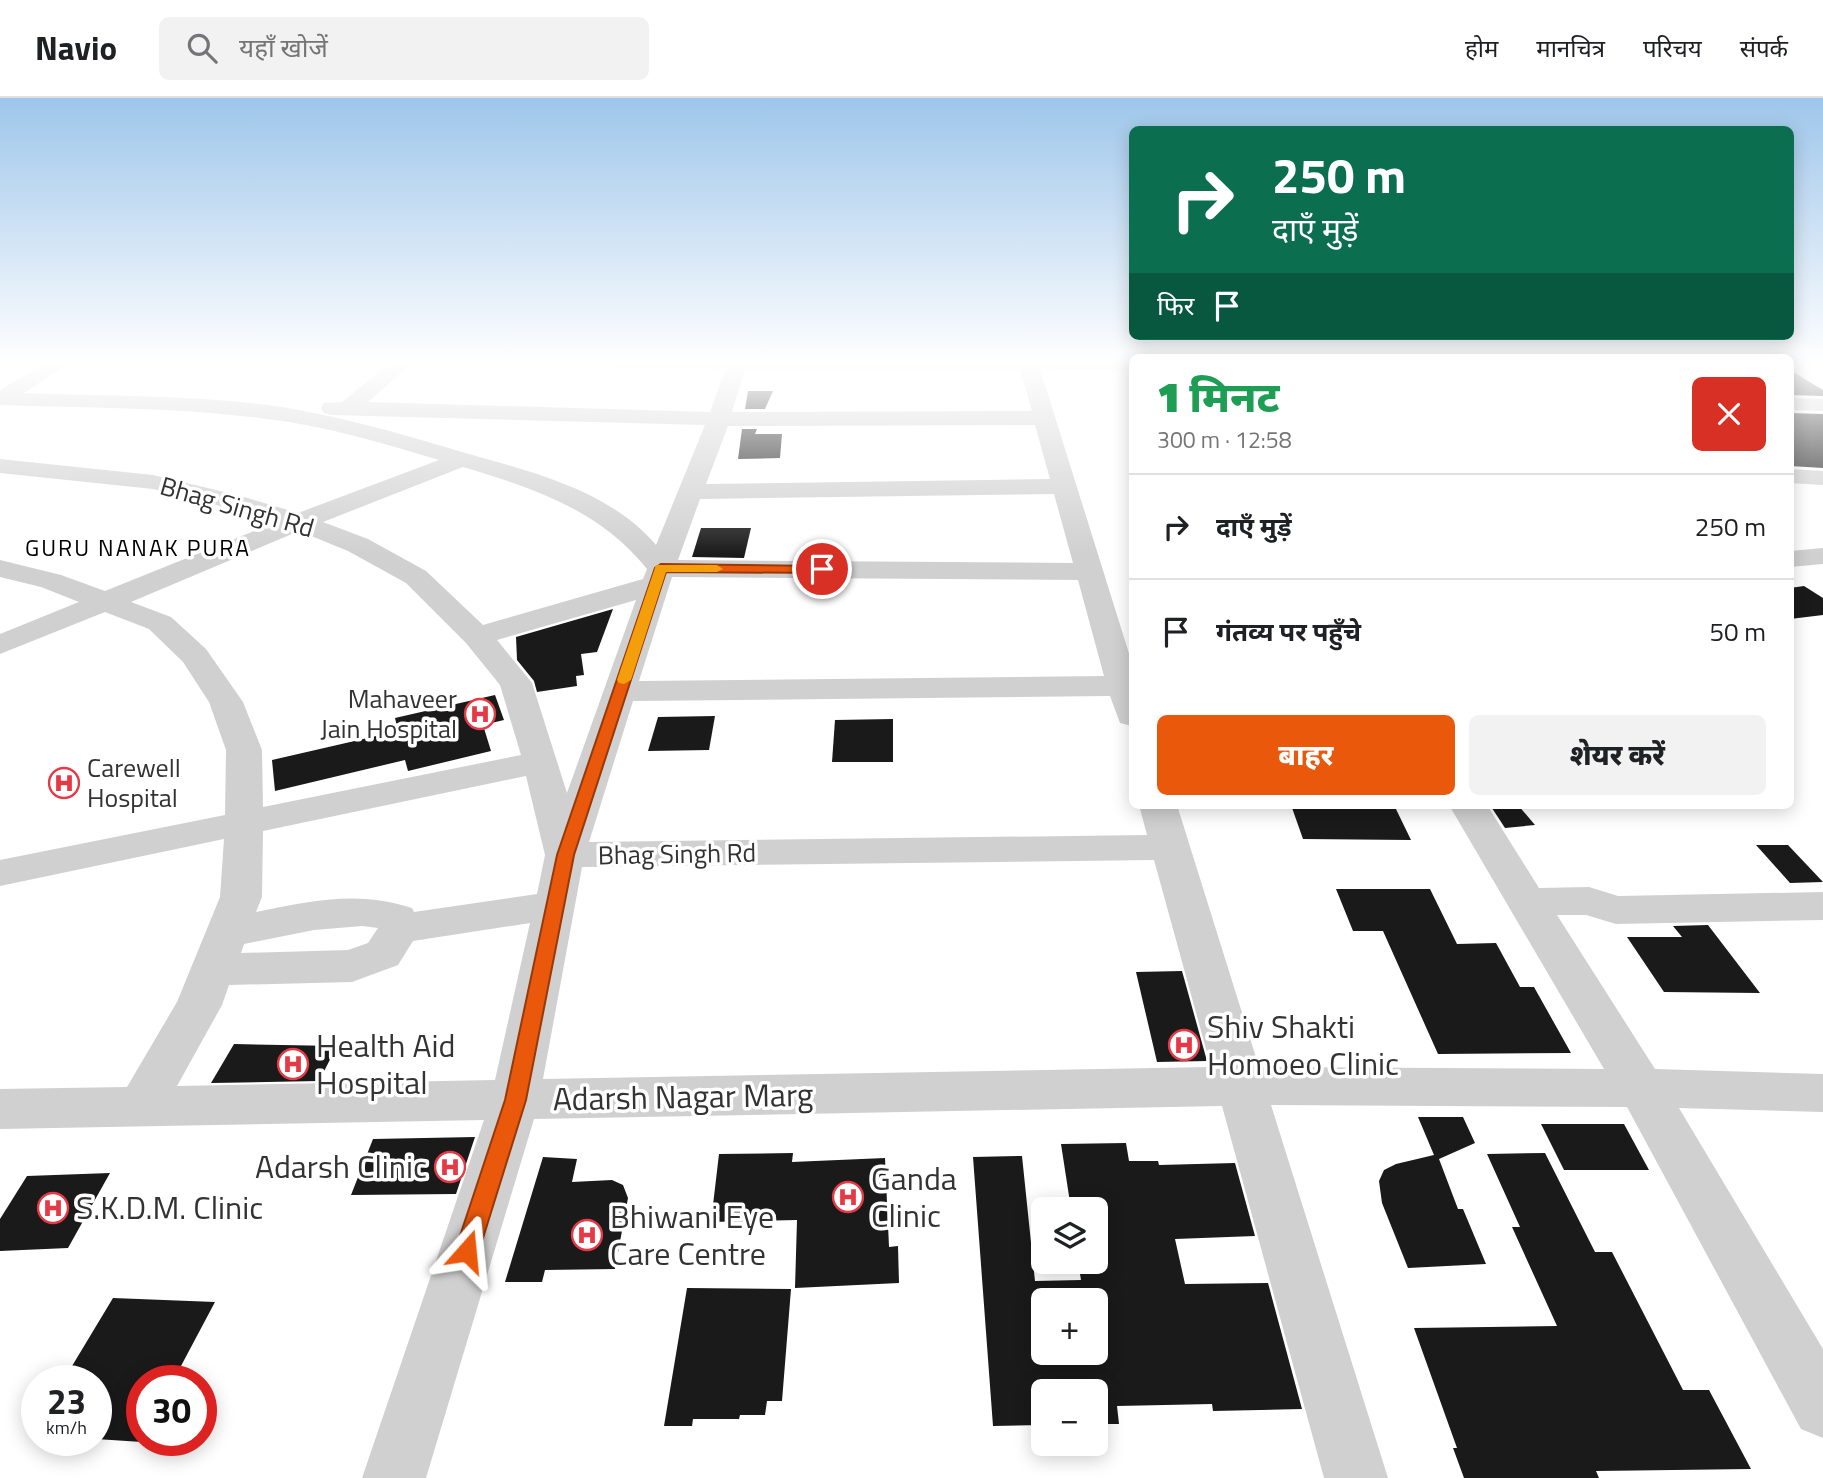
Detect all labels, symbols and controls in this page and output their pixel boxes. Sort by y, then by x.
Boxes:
search box [159,17,649,80]
text: Navio [35,23,117,73]
text: यहाँ खोजें [239,28,328,67]
icon: search [183,29,221,67]
text: होम [1465,30,1498,66]
text: मानचित्र [1536,30,1605,66]
text: परिचय [1643,30,1702,66]
text: संपर्क [1740,30,1788,66]
text: 250 m [1272,137,1406,212]
icon: right [1157,154,1248,245]
text: दाएँ मुड़ें [1272,205,1358,253]
text: फिर [1157,286,1194,325]
icon: arrive [1208,287,1246,325]
text: 1 मिनट [1157,364,1280,428]
button: close [1692,377,1766,451]
text: 300 m · 12:58 [1157,422,1292,457]
street label: Bhag Singh Rd [156,466,319,547]
text: दाएँ मुड़ें [1216,507,1292,546]
text: 250 m [1695,507,1766,546]
icon: right [1157,508,1195,546]
district label: GURU NANAK PURA [25,530,251,565]
pin [792,539,852,599]
icon: arrive [803,550,841,588]
text: गंतव्य पर पहुँचे [1216,612,1361,651]
text: 50 m [1709,612,1766,651]
icon: arrive [1157,613,1195,651]
place label: Mahaveer Jain Hospital [320,679,457,748]
hospital icon: Mahaveer Jain Hospital [463,697,497,731]
button: बाहर [1157,715,1455,795]
button: शेयर करें [1469,715,1766,795]
place label: Carewell Hospital [87,748,181,817]
hospital icon: Carewell Hospital [47,766,81,800]
street label: Bhag Singh Rd [597,833,757,874]
place label: Shiv Shakti Homoeo Clinic [1207,1002,1399,1087]
place label: Health Aid Hospital [316,1021,456,1106]
hospital icon: Shiv Shakti Homoeo Clinic [1167,1028,1201,1062]
hospital icon: Health Aid Hospital [276,1047,310,1081]
street label: Adarsh Nagar Marg [552,1070,814,1122]
place label: Adarsh Clinic [255,1142,427,1190]
hospital icon: Adarsh Clinic [433,1150,467,1184]
place label: Ganda Clinic [871,1154,957,1239]
hospital icon: Ganda Clinic [831,1180,865,1214]
place label: S.K.D.M. Clinic [76,1183,263,1231]
hospital icon: S.K.D.M. Clinic [36,1191,70,1225]
place label: Bhiwani Eye Care Centre [610,1192,774,1277]
map controls [1031,1197,1108,1456]
button: layers [1031,1197,1108,1274]
position arrow [430,1214,504,1288]
hospital icon: Bhiwani Eye Care Centre [570,1218,604,1252]
button: + [1031,1288,1108,1365]
speed limit sign: 30 [126,1365,217,1456]
text: 23 [47,1374,86,1428]
button: − [1031,1379,1108,1456]
text: km/h [46,1414,87,1441]

